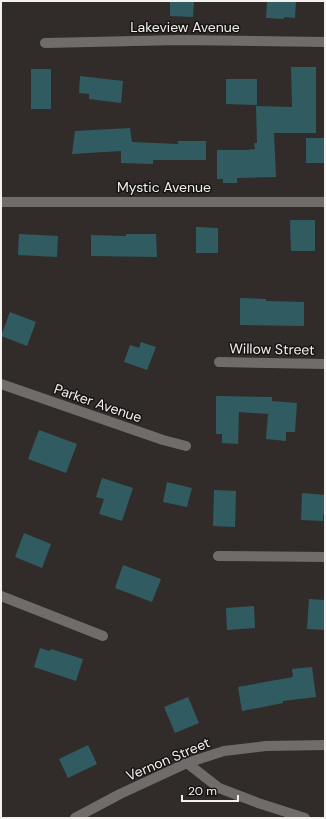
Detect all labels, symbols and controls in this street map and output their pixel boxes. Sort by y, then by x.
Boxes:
street label: Lakeview Avenue [130,18,240,36]
street label: Mystic Avenue [117,178,211,196]
street label: Willow Street [229,339,315,359]
street label: Parker Avenue [52,380,144,426]
street label: Vernon Street [123,733,213,785]
scale bar [182,777,238,803]
text: 20 m [188,783,217,799]

